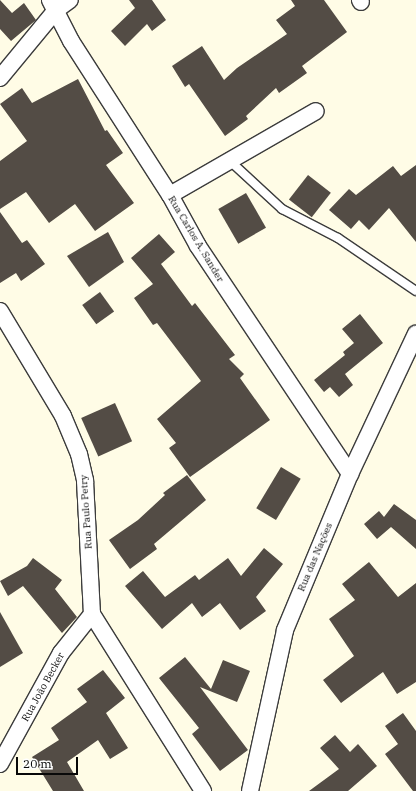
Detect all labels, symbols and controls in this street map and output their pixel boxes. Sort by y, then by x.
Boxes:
street label: Rua Carlos A. Sander [166,194,226,284]
street label: Rua Paulo Petry [77,475,95,549]
street label: Rua das Nações [295,521,335,593]
street label: Rua João Becker [19,650,67,724]
scale bar [18,749,80,775]
text: 20 m [23,756,52,771]

